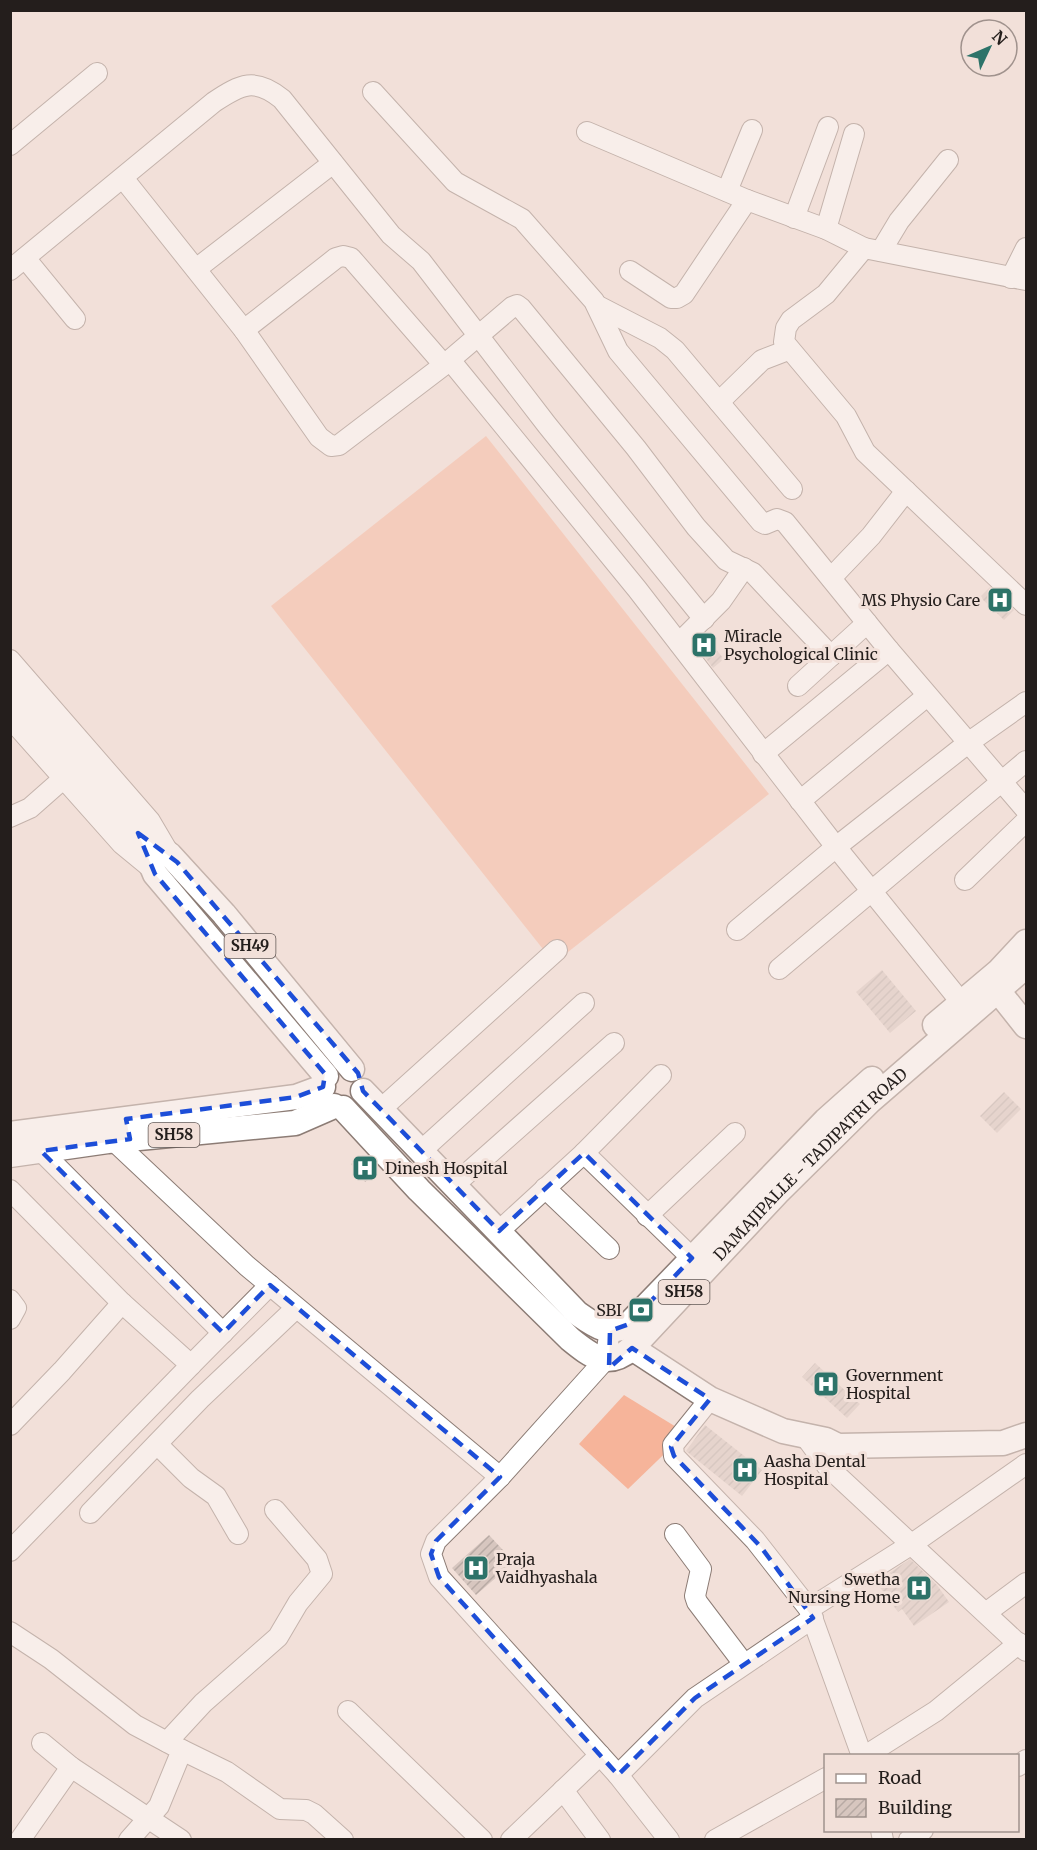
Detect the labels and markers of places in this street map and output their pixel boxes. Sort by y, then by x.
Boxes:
hospital icon: MS Physio Care [985,585,1015,615]
place label: MS Physio Care [861,590,980,610]
place label: Miracle Psychological Clinic [724,626,878,664]
hospital icon: Miracle Psychological Clinic [689,630,719,660]
hospital icon: Dinesh Hospital [350,1153,380,1183]
place label: Dinesh Hospital [385,1158,508,1178]
bank icon: SBI [626,1295,656,1325]
place label: SBI [596,1300,622,1320]
place label: Government Hospital [846,1365,944,1403]
hospital icon: Government Hospital [811,1369,841,1399]
place label: Aasha Dental Hospital [763,1451,866,1489]
hospital icon: Aasha Dental Hospital [730,1455,760,1485]
place label: Praja Vaidhyashala [495,1549,598,1587]
hospital icon: Praja Vaidhyashala [461,1553,491,1583]
place label: Swetha Nursing Home [788,1569,900,1607]
hospital icon: Swetha Nursing Home [904,1573,934,1603]

